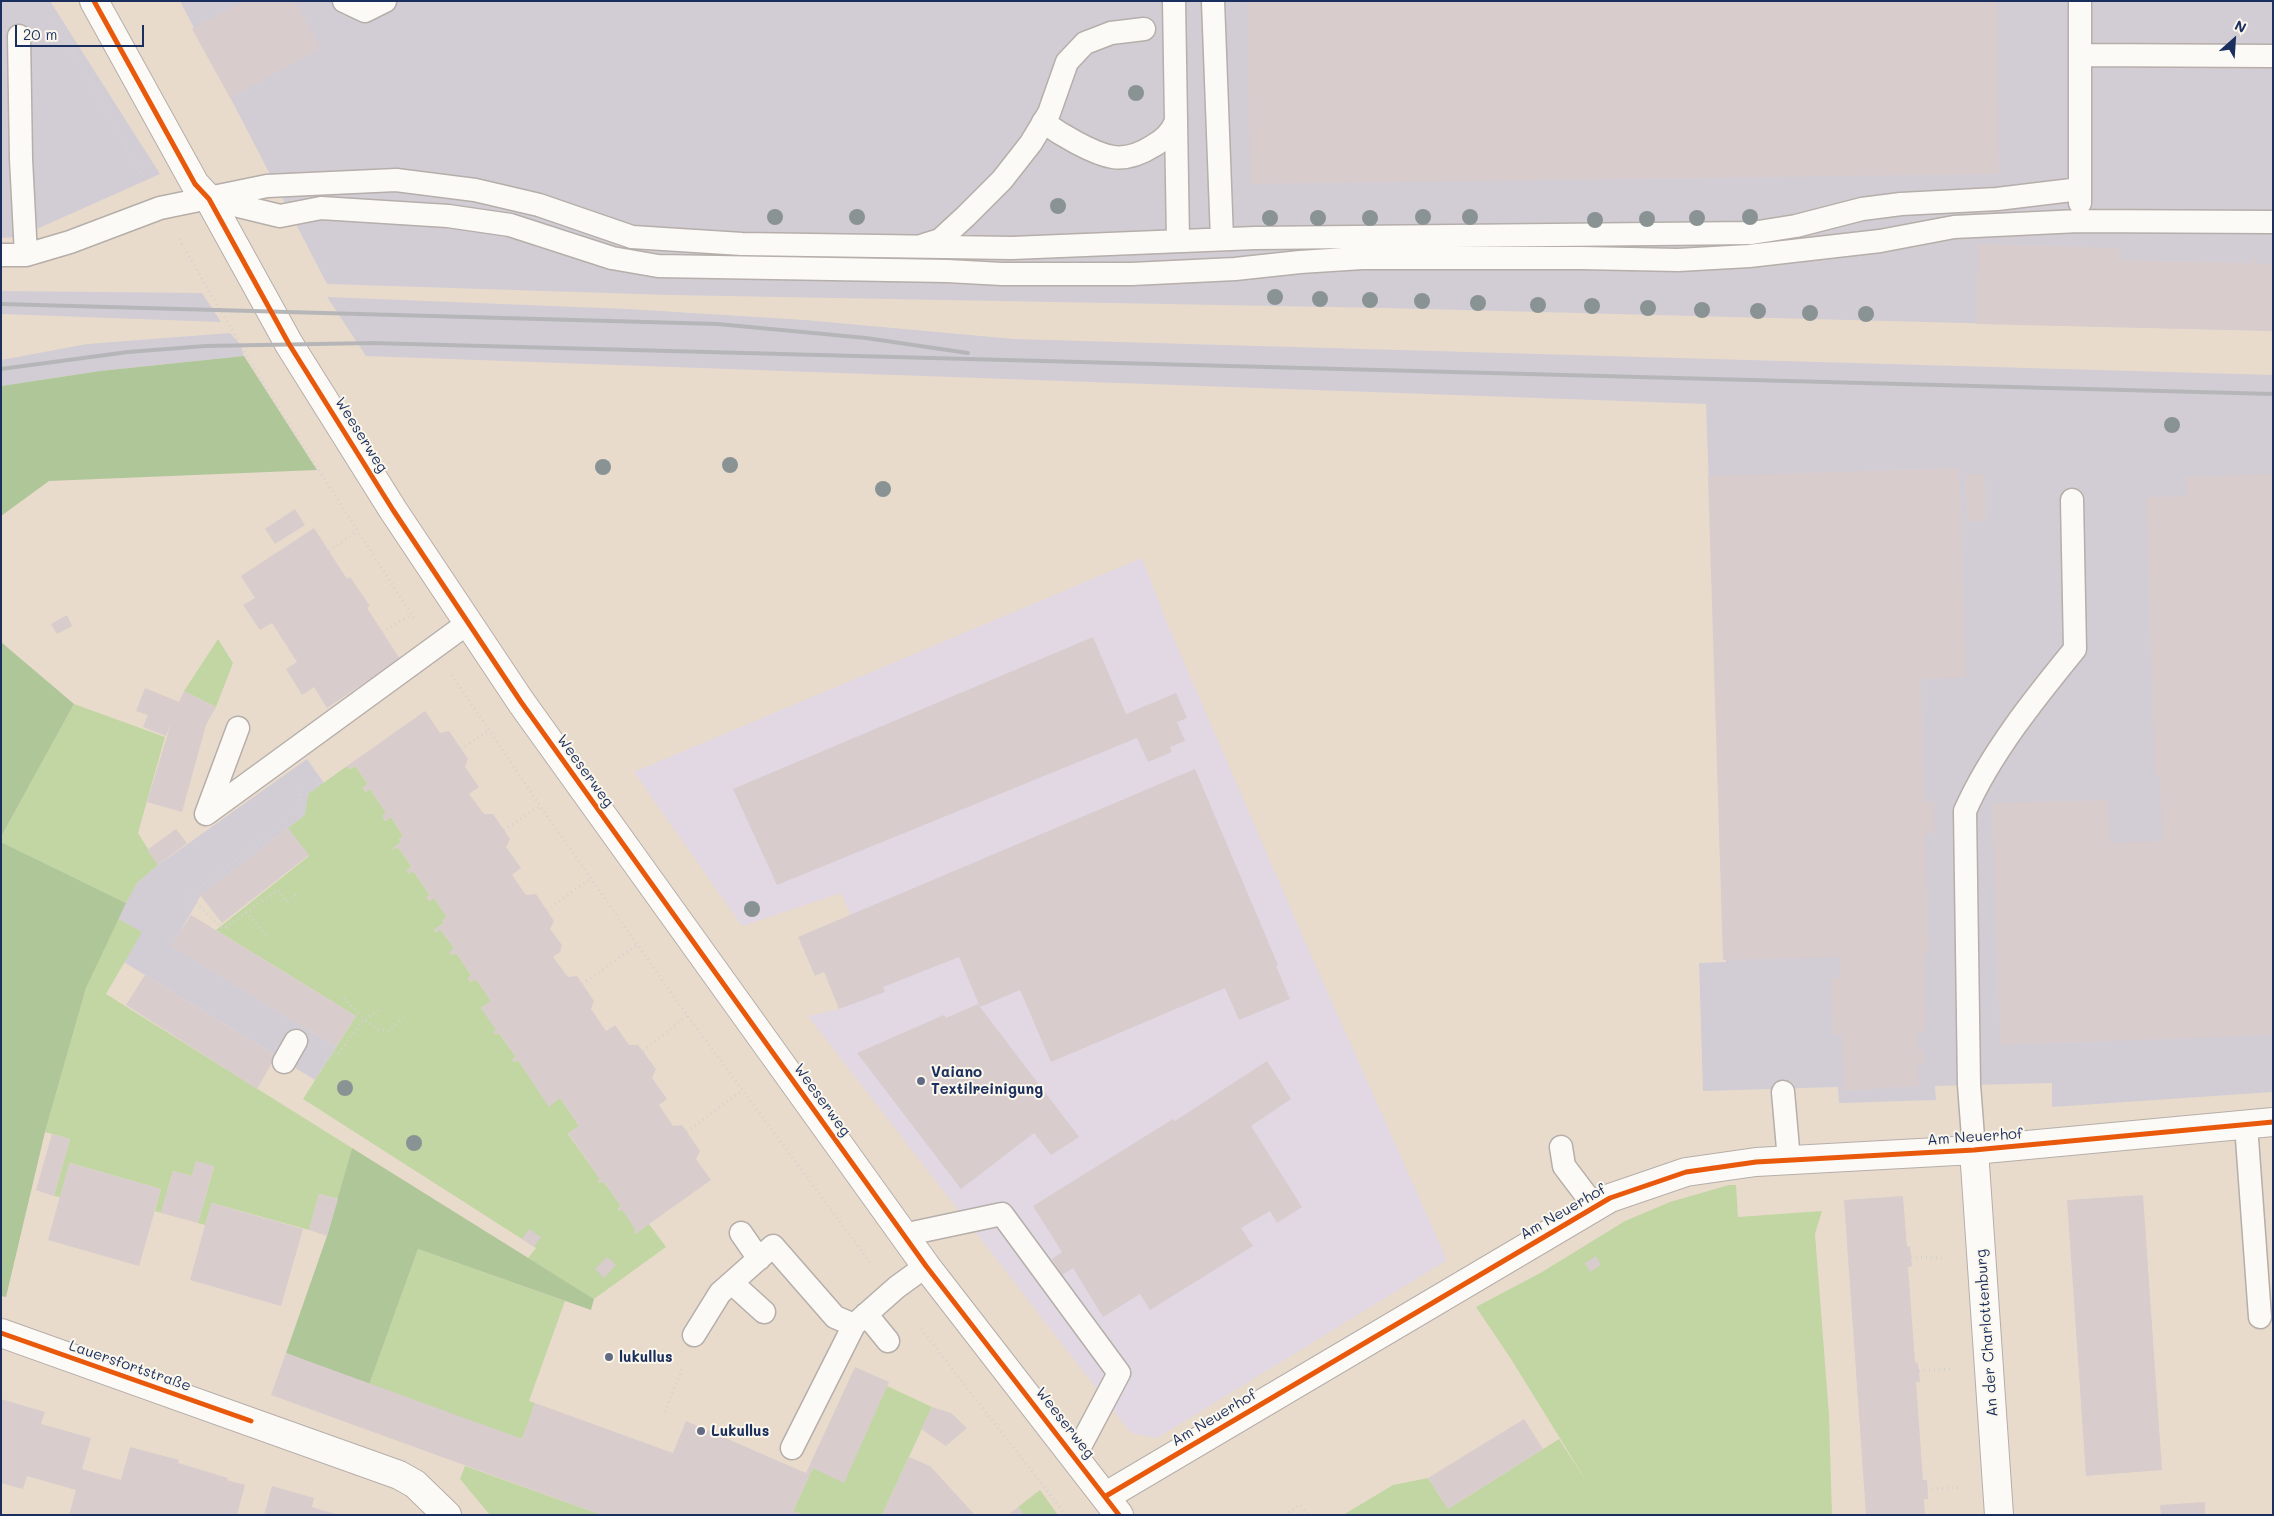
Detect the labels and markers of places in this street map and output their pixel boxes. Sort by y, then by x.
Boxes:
place label: Vaiano Textilreinigung [931,1063,1043,1098]
marker: Vaiano Textilreinigung [915,1075,927,1087]
place label: lukullus [619,1348,673,1366]
marker: lukullus [603,1351,615,1363]
place label: Lukullus [711,1422,769,1440]
marker: Lukullus [695,1425,707,1437]

